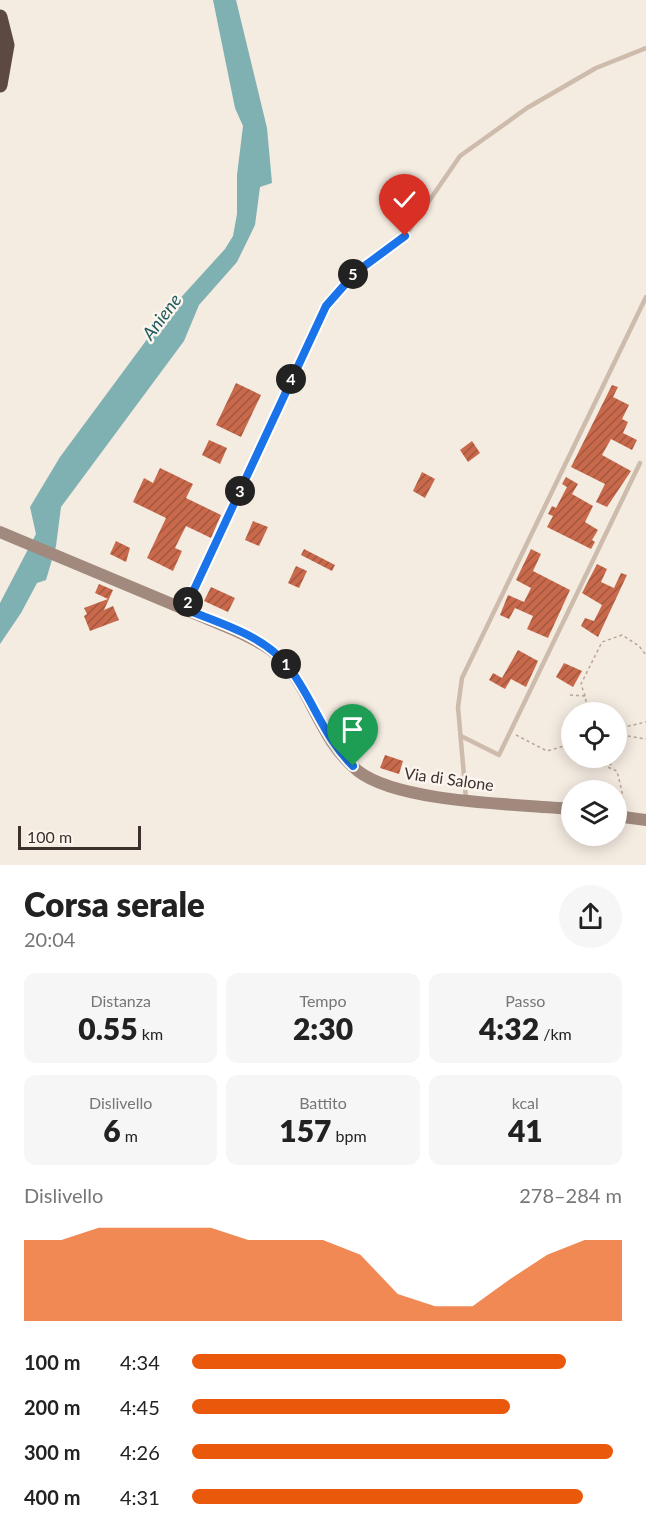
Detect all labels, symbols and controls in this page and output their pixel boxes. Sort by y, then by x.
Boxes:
pin [379,174,430,236]
icon: check [388,183,421,216]
pin: 5 [338,259,368,289]
text: 5 [348,264,358,283]
water label: Aniene [136,289,186,345]
pin: 4 [276,364,306,394]
text: 4 [286,369,296,388]
pin: 3 [225,476,255,506]
text: 3 [235,481,245,500]
pin: 2 [173,587,203,617]
text: 2 [183,592,193,611]
pin: 1 [271,649,301,679]
text: 1 [281,654,291,673]
map controls [561,702,627,846]
button: locate [561,702,627,768]
pin [327,704,378,766]
icon: arrive [336,713,369,746]
street label: Via di Salone [403,763,495,794]
button: layers [561,780,627,846]
scale bar [18,823,141,850]
text: 100 m [27,827,72,846]
text: Corsa serale [24,884,205,924]
button: share [559,885,622,948]
text: 20:04 [24,927,75,951]
text: Distanza [90,991,151,1010]
text: Tempo [299,991,347,1010]
text: Passo [505,991,545,1010]
text: 0.55 [78,1010,138,1046]
text: 2:30 [293,1010,353,1046]
text: 4:32 [479,1010,539,1046]
text: km [138,1024,163,1043]
text: /km [539,1024,572,1043]
text: Dislivello [89,1093,152,1112]
text: Battito [299,1093,347,1112]
text: kcal [512,1093,539,1112]
text: 6 [103,1112,121,1148]
text: 157 [279,1112,332,1148]
text: 41 [508,1112,543,1148]
text: m [121,1126,138,1145]
text: bpm [332,1126,367,1145]
text: Dislivello [24,1183,103,1207]
text: 278–284 m [519,1183,622,1207]
text: 100 m [24,1350,80,1374]
text: 4:34 [120,1350,160,1374]
text: 200 m [24,1395,80,1419]
text: 4:45 [120,1395,160,1419]
text: 300 m [24,1440,80,1464]
text: 4:26 [120,1440,160,1464]
text: 400 m [24,1485,80,1509]
text: 4:31 [120,1485,160,1509]

